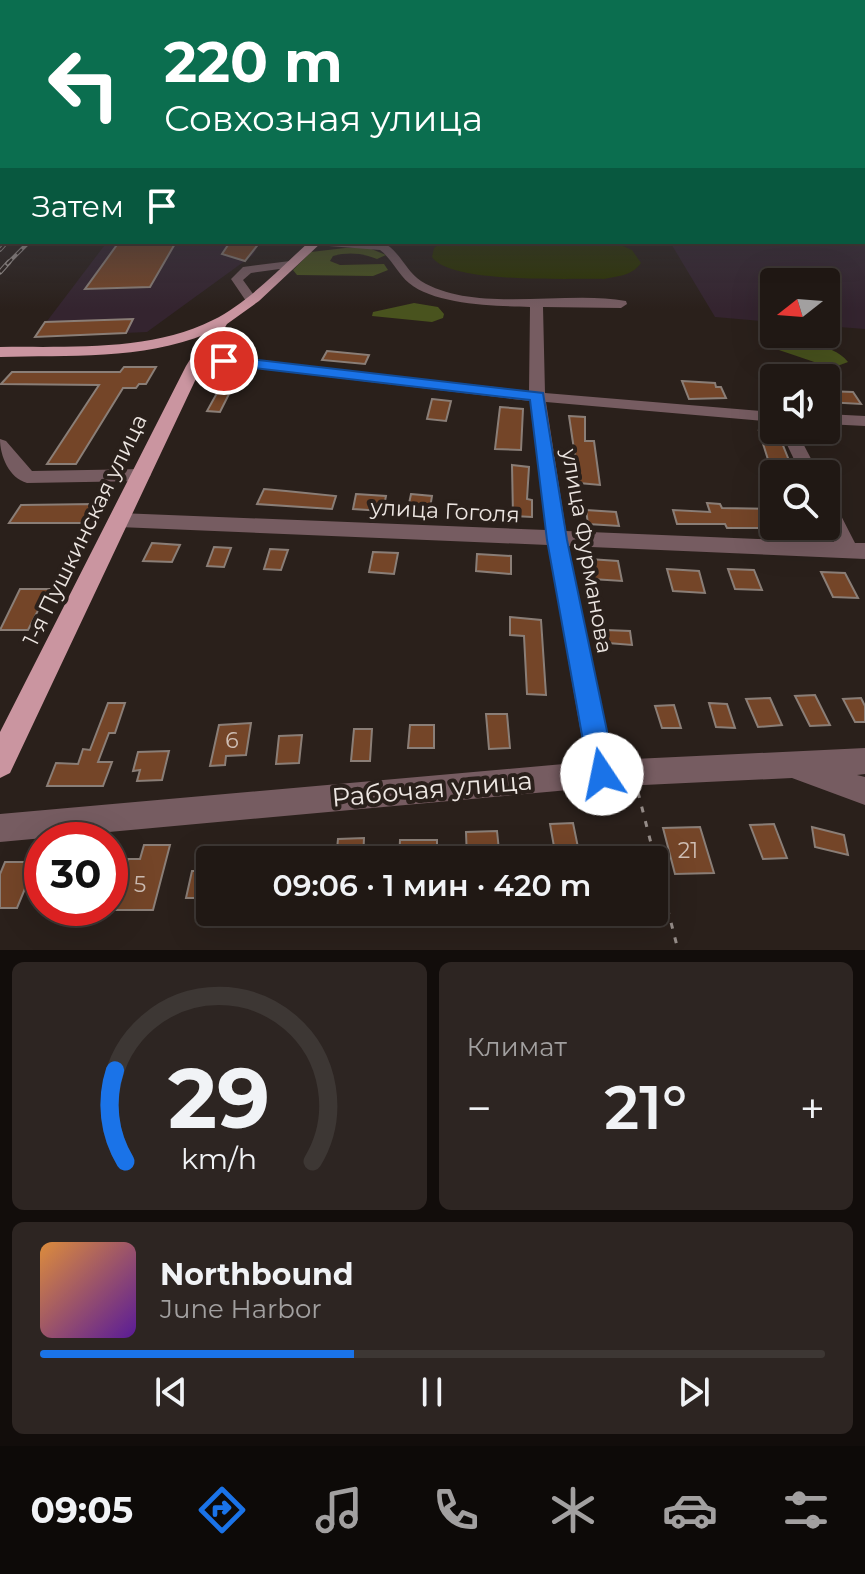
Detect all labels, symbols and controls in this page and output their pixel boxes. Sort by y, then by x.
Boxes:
text: 220 m [164,28,343,96]
icon: left [32,32,136,136]
text: Совхозная улица [164,96,483,140]
icon: arrive [140,184,184,228]
text: Затем [32,188,124,225]
north arrow [760,268,840,348]
map controls [760,268,840,540]
pin [190,327,258,395]
icon: arrive [202,339,246,383]
button: sound [760,364,840,444]
street label: 1-я Пушкинская улица [17,410,153,650]
street label: улица Фурманова [556,446,618,655]
button: search [760,460,840,540]
street label: улица Гоголя [369,494,520,528]
house number: 6 [225,727,239,754]
position arrow [560,732,644,816]
street label: Рабочая улица [330,764,534,814]
speed limit sign: 30 [24,822,128,926]
house number: 21 [678,837,698,864]
text: 09:06 · 1 мин · 420 m [273,867,591,904]
house number: 5 [134,871,146,898]
text: Климат [467,1031,567,1063]
text: 29 [168,1047,270,1149]
text: 21° [604,1071,687,1144]
text: − [467,1081,492,1135]
text: + [800,1081,825,1135]
text: km/h [181,1141,257,1176]
text: Northbound [160,1256,354,1293]
text: June Harbor [160,1293,322,1325]
icon: previous [149,1370,193,1414]
icon: pause [410,1370,454,1414]
icon: next [672,1370,716,1414]
icon: directions [194,1482,250,1538]
icon: music [311,1482,367,1538]
icon: phone [428,1482,484,1538]
icon: climate [545,1482,601,1538]
icon: car [662,1482,718,1538]
icon: filters [778,1482,834,1538]
text: 09:05 [30,1488,133,1532]

